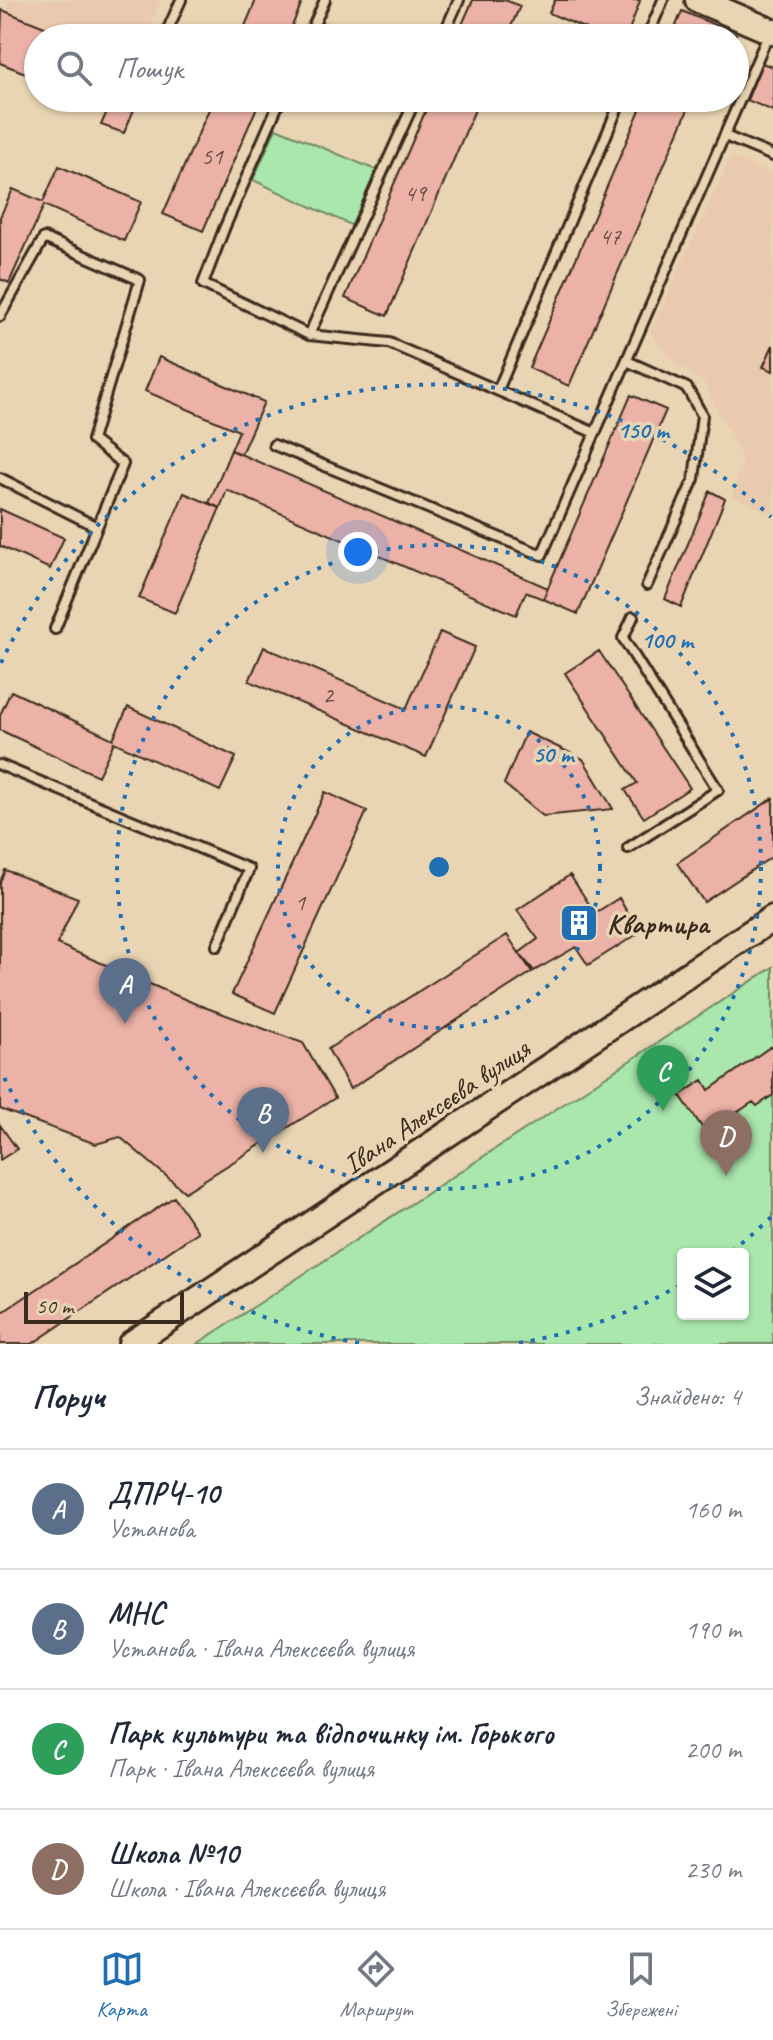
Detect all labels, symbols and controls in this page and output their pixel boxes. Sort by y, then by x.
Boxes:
search box [24,24,749,112]
icon: search [52,46,96,90]
text: Пошук [116,49,183,87]
house number: 51 [201,141,224,171]
house number: 49 [404,178,428,208]
house number: 47 [599,221,622,251]
text: 150 m [617,415,671,445]
your location [338,532,378,572]
text: 100 m [641,625,695,655]
house number: 2 [323,680,336,710]
text: 50 m [533,739,576,769]
centre of rings [425,853,453,881]
house number: 1 [295,887,307,917]
building icon: Квартира [558,902,600,944]
place label: Квартира [607,906,712,941]
pin: A [99,958,151,1024]
street label: Івана Алексєєва вулиця [336,1030,537,1182]
pin: C [637,1045,689,1111]
pin: B [237,1087,289,1153]
pin: D [700,1110,752,1176]
map controls [677,1248,749,1320]
button: layers [677,1248,749,1320]
scale bar [24,1288,184,1324]
text: 50 m [36,1292,73,1320]
text: Поруч [32,1375,105,1418]
text: Знайдено: 4 [634,1380,741,1413]
text: ДПРЧ-10 [108,1474,219,1512]
text: A [51,1493,65,1526]
text: 160 m [685,1493,741,1526]
text: Установа [108,1512,194,1545]
text: МНС [108,1594,164,1632]
text: B [51,1613,65,1646]
text: 190 m [685,1613,741,1646]
text: Установа · Івана Алексєєва вулиця [108,1632,414,1665]
text: Парк культури та відпочинку ім. Горького [108,1714,554,1752]
text: C [52,1733,64,1766]
text: 200 m [685,1733,741,1766]
text: Парк · Івана Алексєєва вулиця [108,1752,374,1785]
text: Школа №10 [108,1834,239,1872]
text: D [50,1853,66,1886]
text: 230 m [685,1853,741,1886]
text: Школа · Івана Алексєєва вулиця [108,1872,385,1905]
tab: Карта [96,1947,147,2023]
tab: Маршрут [340,1947,412,2023]
tab: Збережені [605,1947,677,2023]

